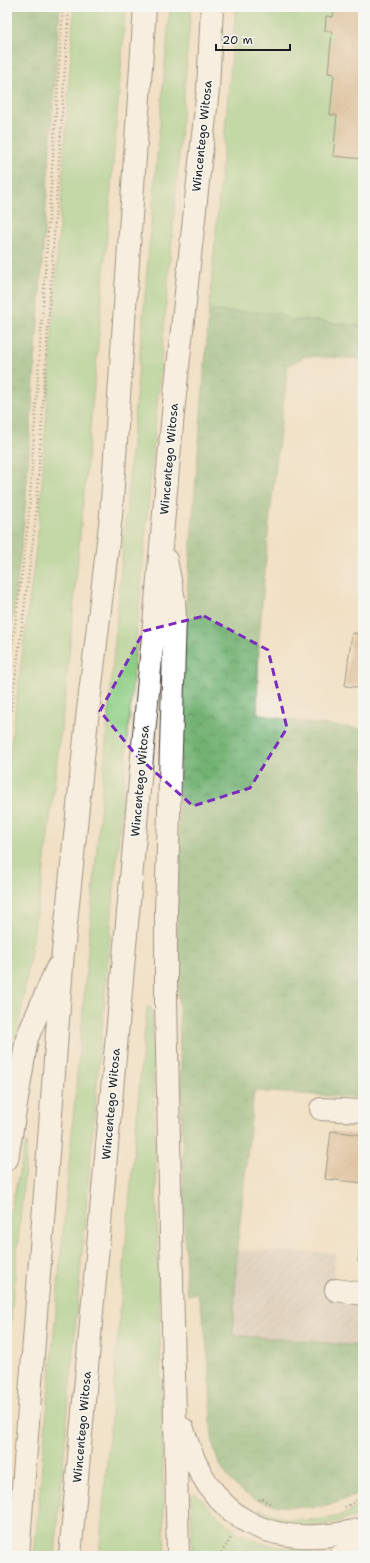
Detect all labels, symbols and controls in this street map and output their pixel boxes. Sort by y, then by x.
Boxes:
scale bar [216,26,290,52]
text: 20 m [222,32,253,48]
street label: Wincentego Witosa [188,79,216,192]
street label: Wincentego Witosa [156,402,182,515]
street label: Wincentego Witosa [127,724,153,837]
street label: Wincentego Witosa [98,1047,124,1160]
street label: Wincentego Witosa [69,1370,95,1483]

